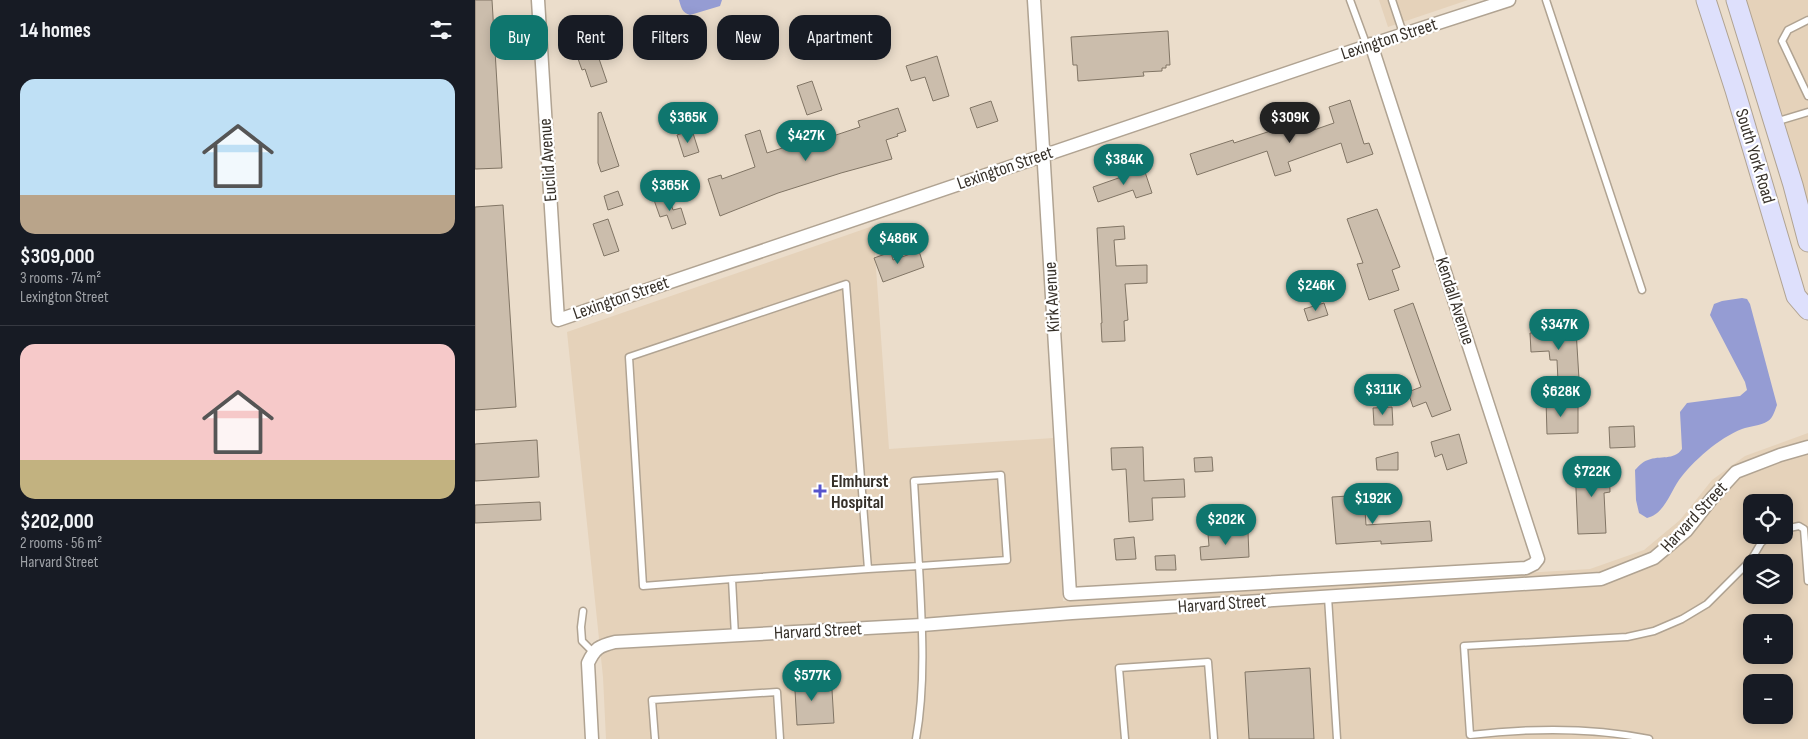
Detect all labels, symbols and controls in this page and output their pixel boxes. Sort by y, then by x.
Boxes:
street label: Lexington Street [1338,13,1440,64]
chip: Buy [490,15,548,60]
chip: Rent [558,15,623,60]
chip: Filters [633,15,707,60]
chip: New [717,15,779,60]
chip: Apartment [789,15,891,60]
icon: filters [427,16,455,44]
text: 14 homes [20,18,91,43]
pin: $365K [653,102,723,144]
pin: $309K [1255,102,1325,144]
street label: South York Road [1731,106,1779,206]
text: $365K [669,108,707,127]
text: $309K [1271,108,1309,127]
icon: home [193,111,283,201]
street label: Euclid Avenue [535,118,561,202]
pin: $427K [771,120,841,162]
text: $427K [787,126,825,145]
street label: Lexington Street [954,142,1056,194]
pin: $384K [1089,144,1159,186]
text: $384K [1105,150,1143,169]
pin: $365K [635,170,705,212]
text: $365K [651,176,689,195]
pin: $486K [863,222,933,265]
text: $486K [879,229,917,248]
text: $309,000 [20,244,95,269]
street label: Kendall Avenue [1431,255,1479,347]
street label: Kirk Avenue [1040,261,1064,333]
text: 3 rooms · 74 m² [20,269,101,288]
pin: $246K [1281,270,1351,312]
street label: Lexington Street [570,272,672,324]
text: $246K [1297,276,1335,295]
text: Lexington Street [20,288,109,307]
pin: $347K [1524,308,1594,351]
text: $347K [1540,315,1578,334]
pin: $311K [1348,374,1418,416]
pin: $628K [1526,376,1596,418]
icon: home [193,377,283,467]
text: $311K [1365,380,1401,399]
text: $628K [1542,382,1580,401]
pin: $722K [1557,456,1627,498]
text: $722K [1573,462,1611,481]
place label: Elmhurst Hospital [831,471,889,513]
street label: Harvard Street [1656,477,1732,556]
pin: $192K [1338,482,1408,525]
marker: Elmhurst Hospital [813,484,827,498]
text: $192K [1355,489,1391,508]
map controls [1743,494,1793,724]
button: locate [1743,494,1793,544]
pin: $202K [1191,504,1261,546]
text: $202,000 [20,509,94,534]
text: $202K [1207,510,1245,529]
text: 2 rooms · 56 m² [20,534,102,553]
text: Harvard Street [20,553,98,572]
button: layers [1743,554,1793,604]
street label: Harvard Street [1177,590,1267,618]
button: + [1743,614,1793,664]
street label: Harvard Street [773,618,863,644]
pin: $577K [777,660,847,702]
text: $577K [793,666,831,685]
button: − [1743,674,1793,724]

